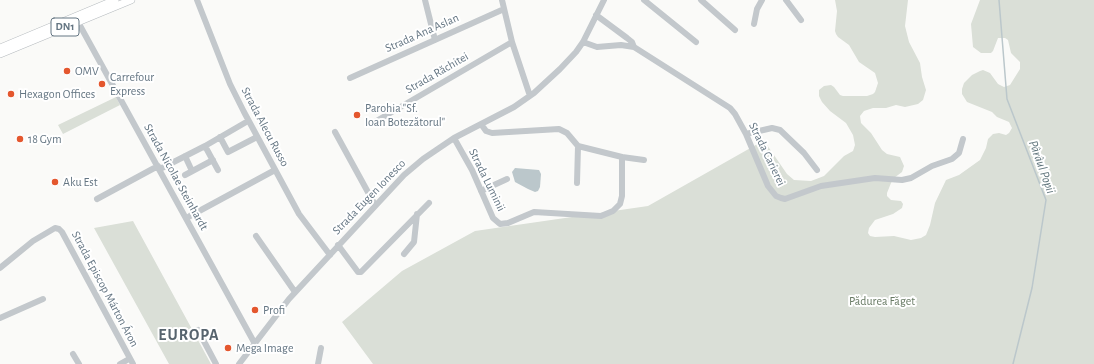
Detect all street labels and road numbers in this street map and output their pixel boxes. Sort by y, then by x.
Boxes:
street label: Strada Ana Aslan [383,10,461,56]
road number: DN1 [51,18,79,36]
street label: Strada Răchitei [403,49,471,97]
street label: Strada Alecu Russo [238,85,292,169]
street label: Strada Carierei [745,120,789,188]
street label: Strada Nicolae Steinhardt [141,121,211,233]
street label: Strada Luminii [466,146,508,214]
street label: Strada Eugen Ionesco [329,156,409,238]
street label: Strada Episcop Márton Áron [68,229,142,349]

